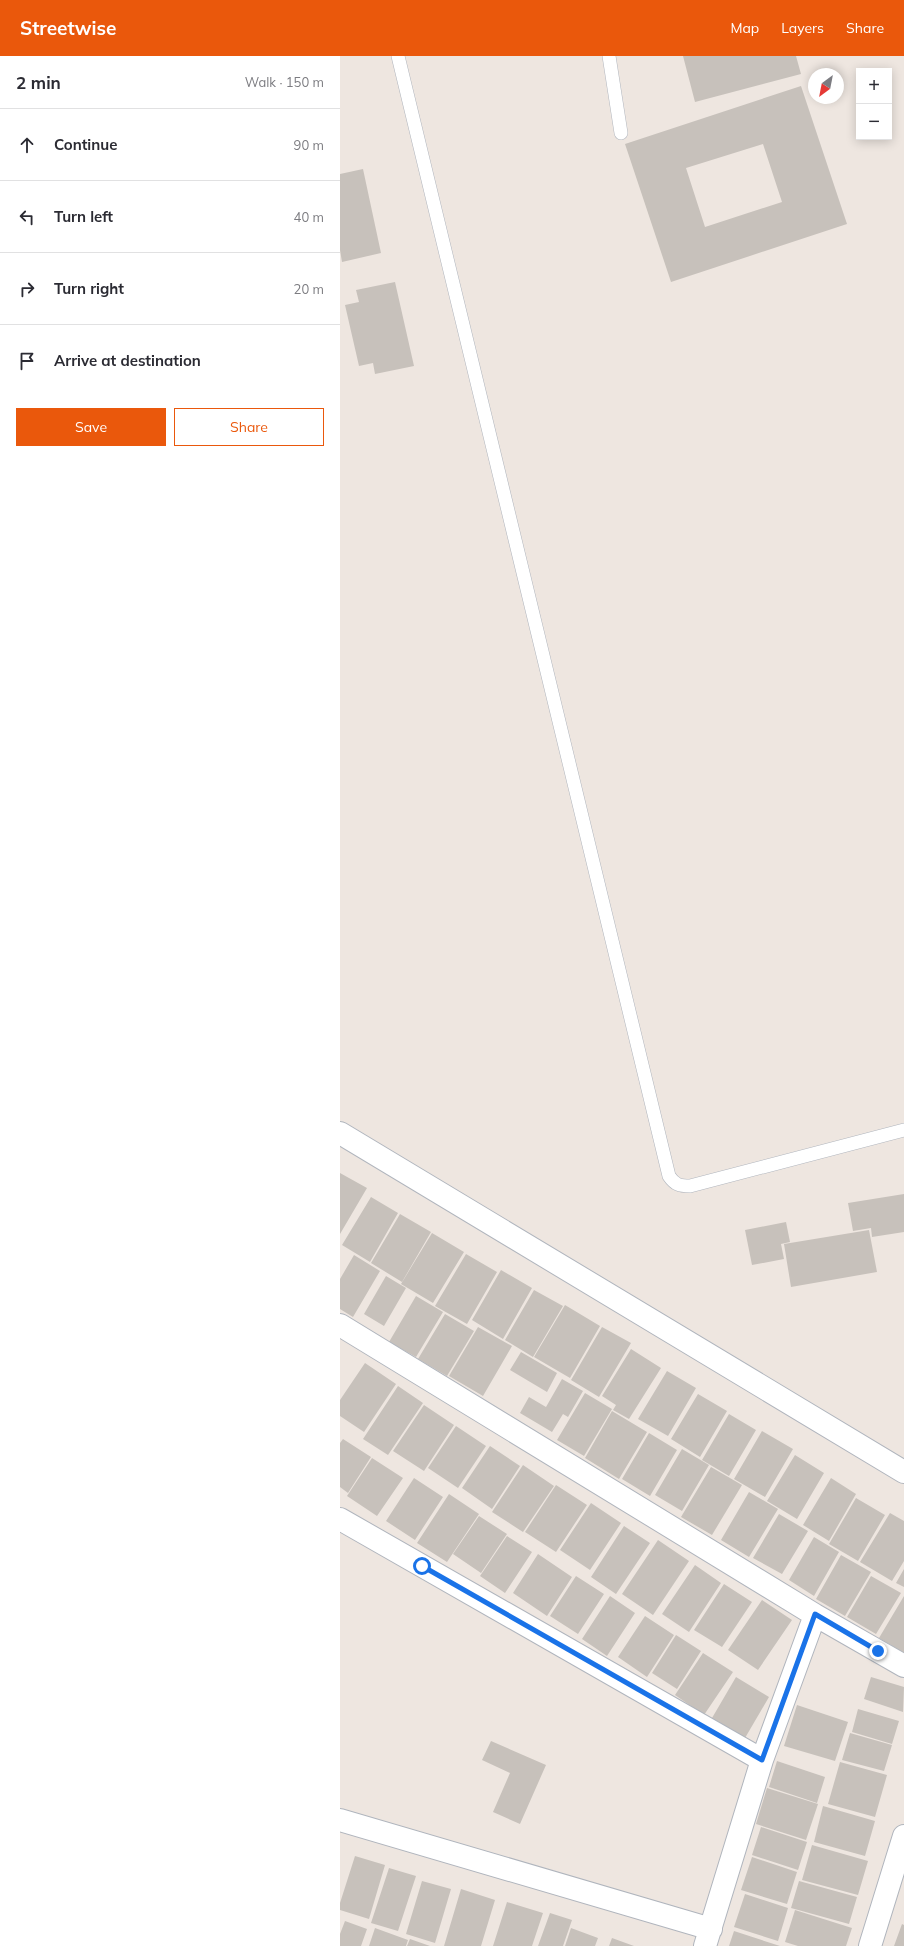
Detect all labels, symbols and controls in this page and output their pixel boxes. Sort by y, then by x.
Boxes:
text: Streetwise [20,16,116,40]
text: Map [730,19,759,37]
text: Layers [781,19,824,37]
text: Share [846,19,884,37]
north arrow [808,68,844,104]
map controls [856,68,892,140]
button: + [856,68,892,104]
text: 2 min [16,72,61,93]
text: Walk · 150 m [245,74,324,90]
button: − [856,104,892,140]
icon: ahead [16,134,38,156]
text: Continue [54,135,117,154]
text: 90 m [294,137,324,153]
icon: left [16,206,38,228]
text: Turn left [54,207,113,226]
text: 40 m [294,209,324,225]
icon: right [16,278,38,300]
text: Turn right [54,279,124,298]
text: 20 m [294,281,324,297]
icon: arrive [16,350,38,372]
text: Arrive at destination [54,351,201,370]
button: Save [16,408,166,446]
button: Share [174,408,324,446]
route start [413,1557,431,1575]
route end [869,1642,887,1660]

